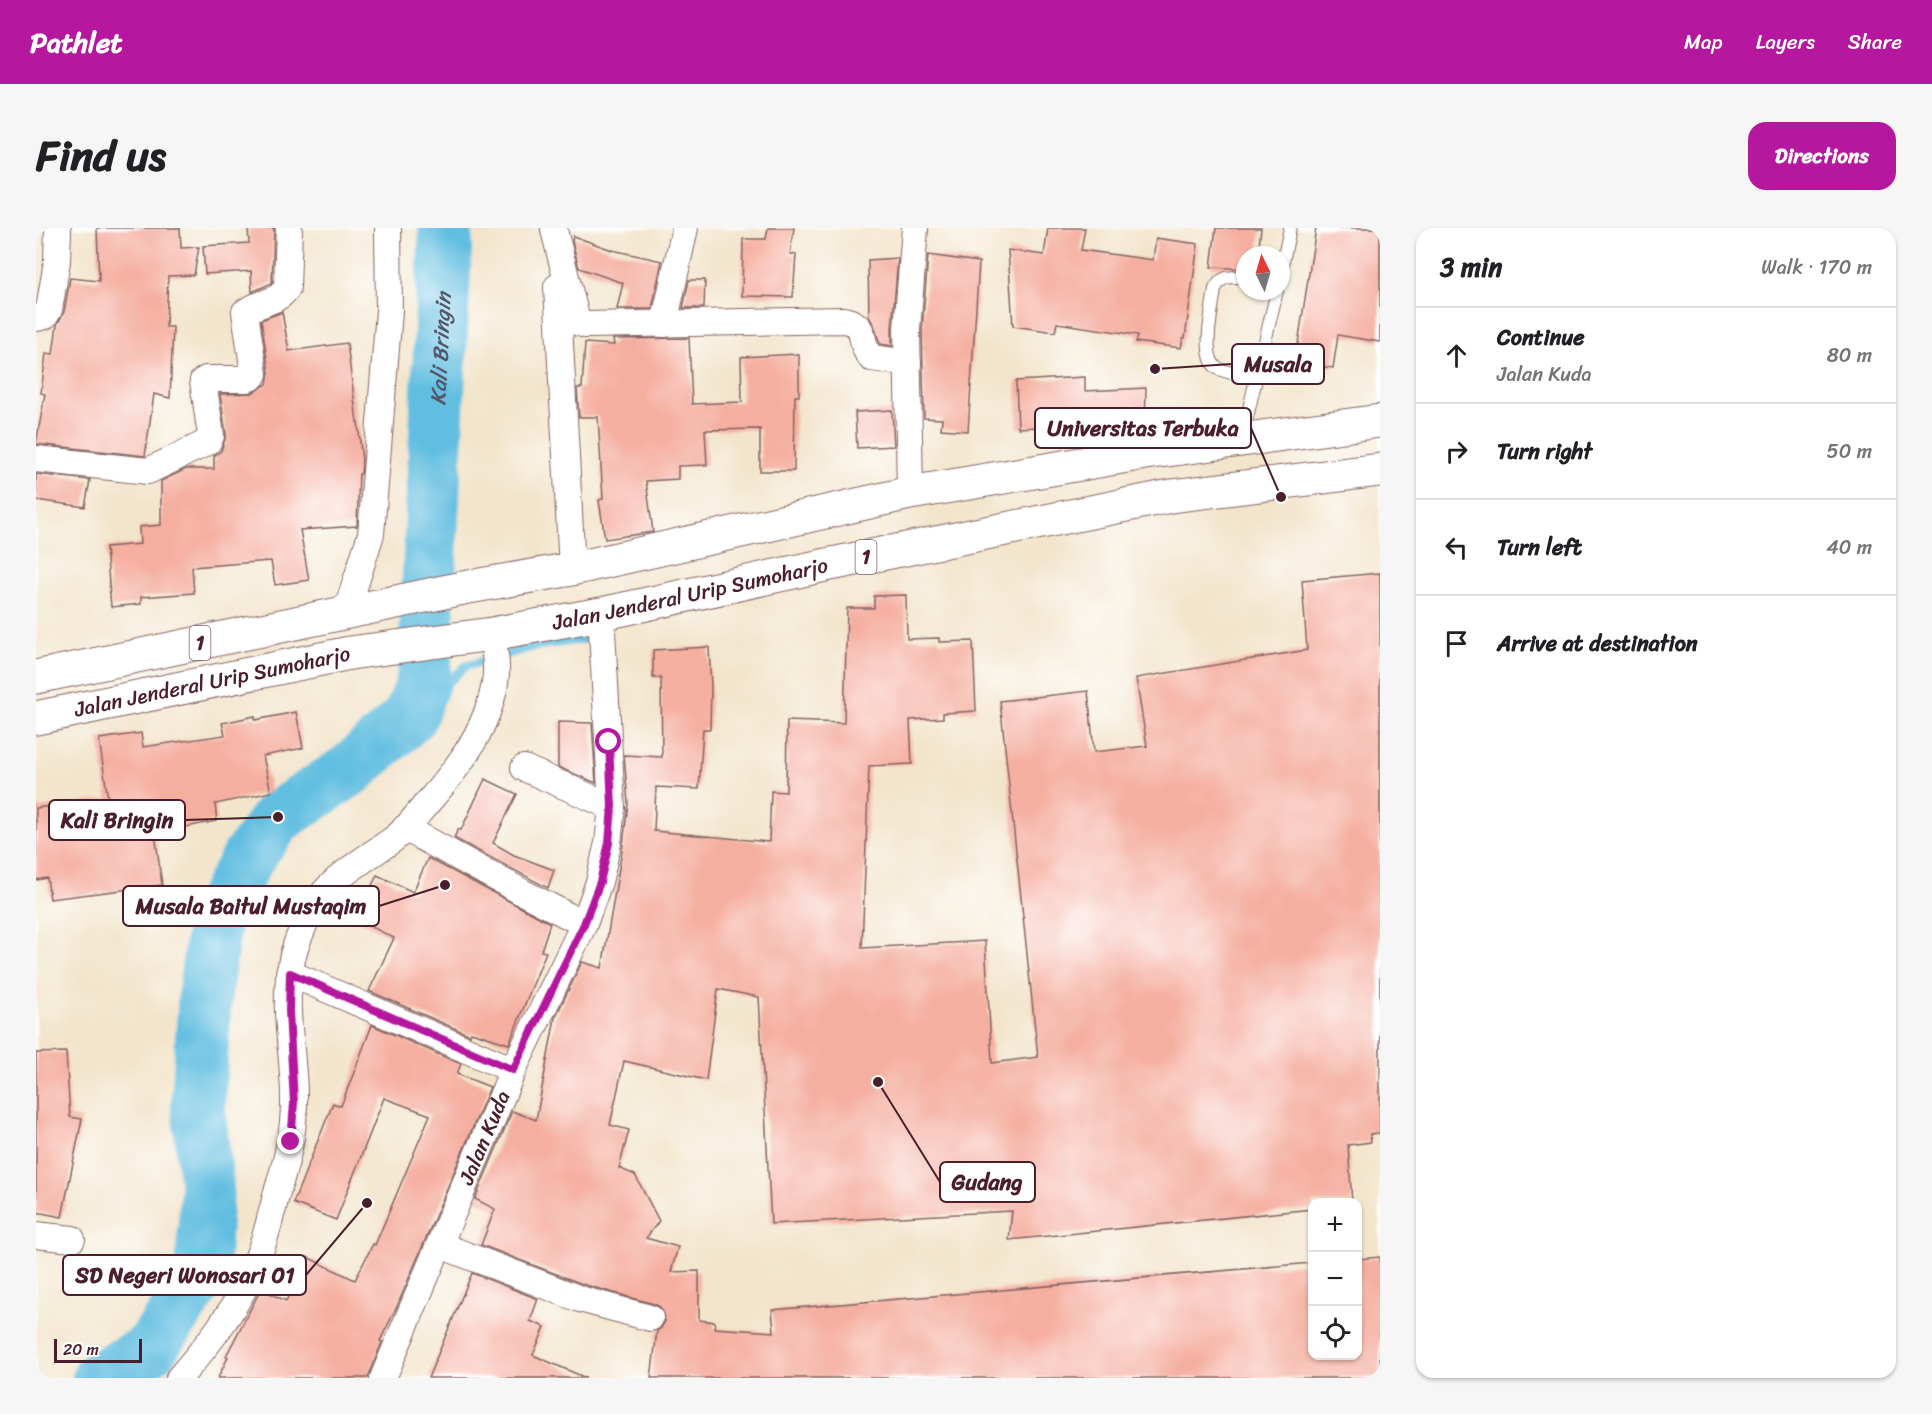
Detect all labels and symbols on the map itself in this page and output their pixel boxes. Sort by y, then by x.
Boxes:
north arrow [1236,246,1290,300]
water label: Kali Bringin [418,289,462,406]
callout: Musala [1232,344,1324,384]
text: Musala [1243,345,1313,384]
callout: Universitas Terbuka [1035,408,1251,448]
text: Universitas Terbuka [1047,409,1239,448]
road number: 1 [856,540,876,574]
street label: Jalan Jenderal Urip Sumoharjo [548,546,832,642]
road number: 1 [190,626,210,660]
street label: Jalan Jenderal Urip Sumoharjo [70,634,354,729]
route start [595,728,621,754]
callout: Kali Bringin [49,800,185,840]
text: Kali Bringin [60,801,173,840]
callout: Musala Baitul Mustaqim [123,886,379,926]
text: Musala Baitul Mustaqim [134,887,367,926]
street label: Jalan Kuda [447,1084,522,1192]
route end [277,1128,303,1154]
callout: Gudang [940,1162,1035,1202]
text: Gudang [950,1163,1023,1202]
callout: SD Negeri Wonosari 01 [63,1255,306,1295]
text: SD Negeri Wonosari 01 [74,1256,295,1295]
scale bar [54,1336,142,1364]

